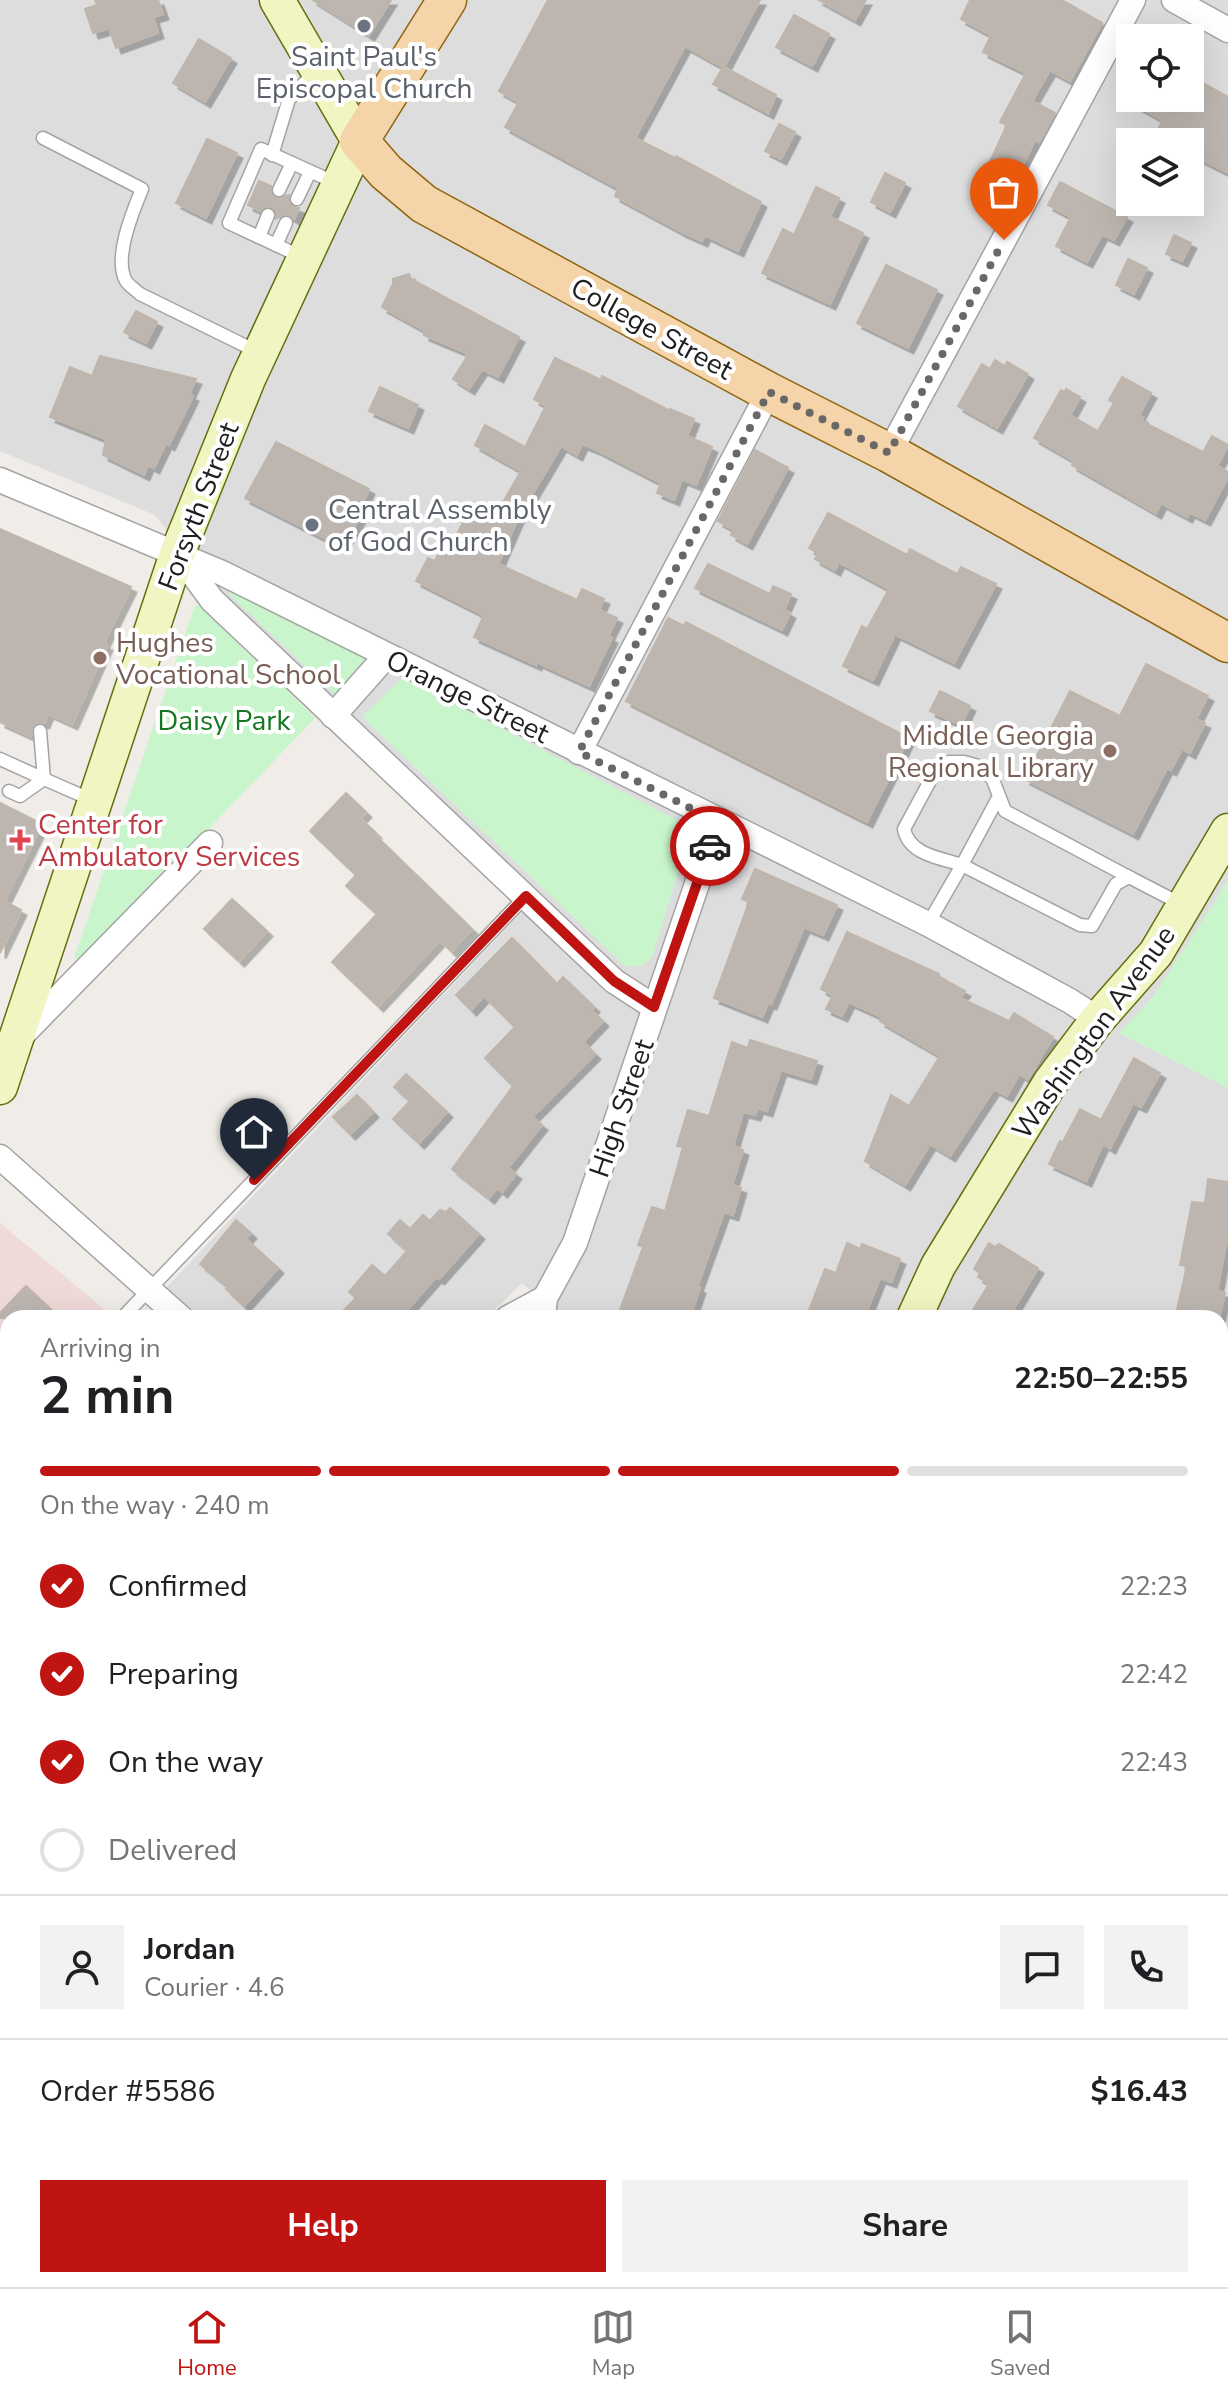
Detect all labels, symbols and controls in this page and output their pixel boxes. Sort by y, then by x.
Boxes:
marker: Saint Paul's Episcopal Church [355,17,373,35]
map controls [1116,24,1204,216]
button: locate [1116,24,1204,112]
place label: Saint Paul's Episcopal Church [256,38,472,108]
button: layers [1116,128,1204,216]
pin [970,158,1038,240]
icon: bag [982,170,1026,214]
street label: College Street [564,269,739,389]
street label: Forsyth Street [149,417,249,596]
place label: Central Assembly of God Church [328,491,552,561]
marker: Central Assembly of God Church [303,516,321,534]
place label: Hughes Vocational School [115,624,341,694]
street label: Orange Street [380,641,556,753]
marker: Hughes Vocational School [91,649,109,667]
park label: Daisy Park [158,702,291,740]
place label: Middle Georgia Regional Library [888,717,1095,787]
marker: Middle Georgia Regional Library [1101,742,1119,760]
place label: Center for Ambulatory Services [38,806,300,876]
courier [670,806,750,886]
icon: car [688,824,732,868]
marker: Center for Ambulatory Services [9,829,31,851]
street label: Washington Avenue [1003,918,1184,1147]
street label: High Street [581,1034,663,1182]
pin [220,1098,288,1180]
icon: home [232,1110,276,1154]
text: Arriving in [40,1331,161,1366]
text: 22:50–22:55 [1014,1358,1188,1399]
text: 2 min [40,1360,175,1431]
text: On the way · 240 m [40,1488,269,1523]
icon: check [40,1564,84,1608]
text: Confirmed [108,1566,248,1607]
text: 22:23 [1120,1569,1188,1604]
icon: check [40,1652,84,1696]
text: Preparing [108,1654,239,1695]
text: 22:42 [1120,1657,1188,1692]
icon: check [40,1740,84,1784]
text: On the way [108,1742,263,1783]
text: 22:43 [1120,1745,1188,1780]
text: Delivered [108,1830,237,1871]
button: person [40,1925,124,2009]
button: chat [1000,1925,1084,2009]
button: phone [1104,1925,1188,2009]
text: Jordan [144,1929,235,1970]
text: Courier · 4.6 [144,1970,285,2005]
text: Order #5586 [40,2071,215,2112]
text: $16.43 [1091,2071,1188,2112]
button: Help [40,2180,606,2272]
button: Share [622,2180,1188,2272]
tab: Home [177,2305,237,2383]
tab: Map [591,2305,635,2383]
tab: Saved [990,2305,1051,2383]

